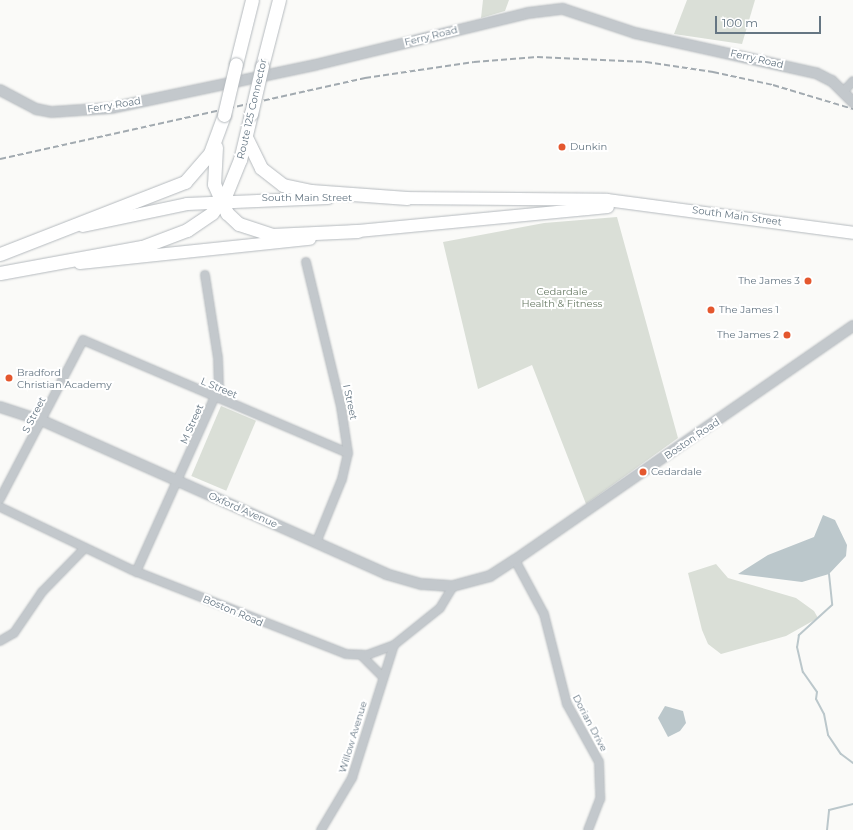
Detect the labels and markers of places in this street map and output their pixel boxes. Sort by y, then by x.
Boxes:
place label: Dunkin [570,141,607,153]
marker: Dunkin [557,142,567,152]
place label: The James 3 [738,275,800,287]
marker: The James 3 [803,276,813,286]
place label: The James 1 [719,304,779,316]
marker: The James 1 [706,305,716,315]
place label: The James 2 [717,329,779,341]
marker: The James 2 [782,330,792,340]
place label: Bradford Christian Academy [17,366,112,390]
marker: Bradford Christian Academy [4,373,14,383]
place label: Cedardale [651,466,702,478]
marker: Cedardale [638,467,648,477]

